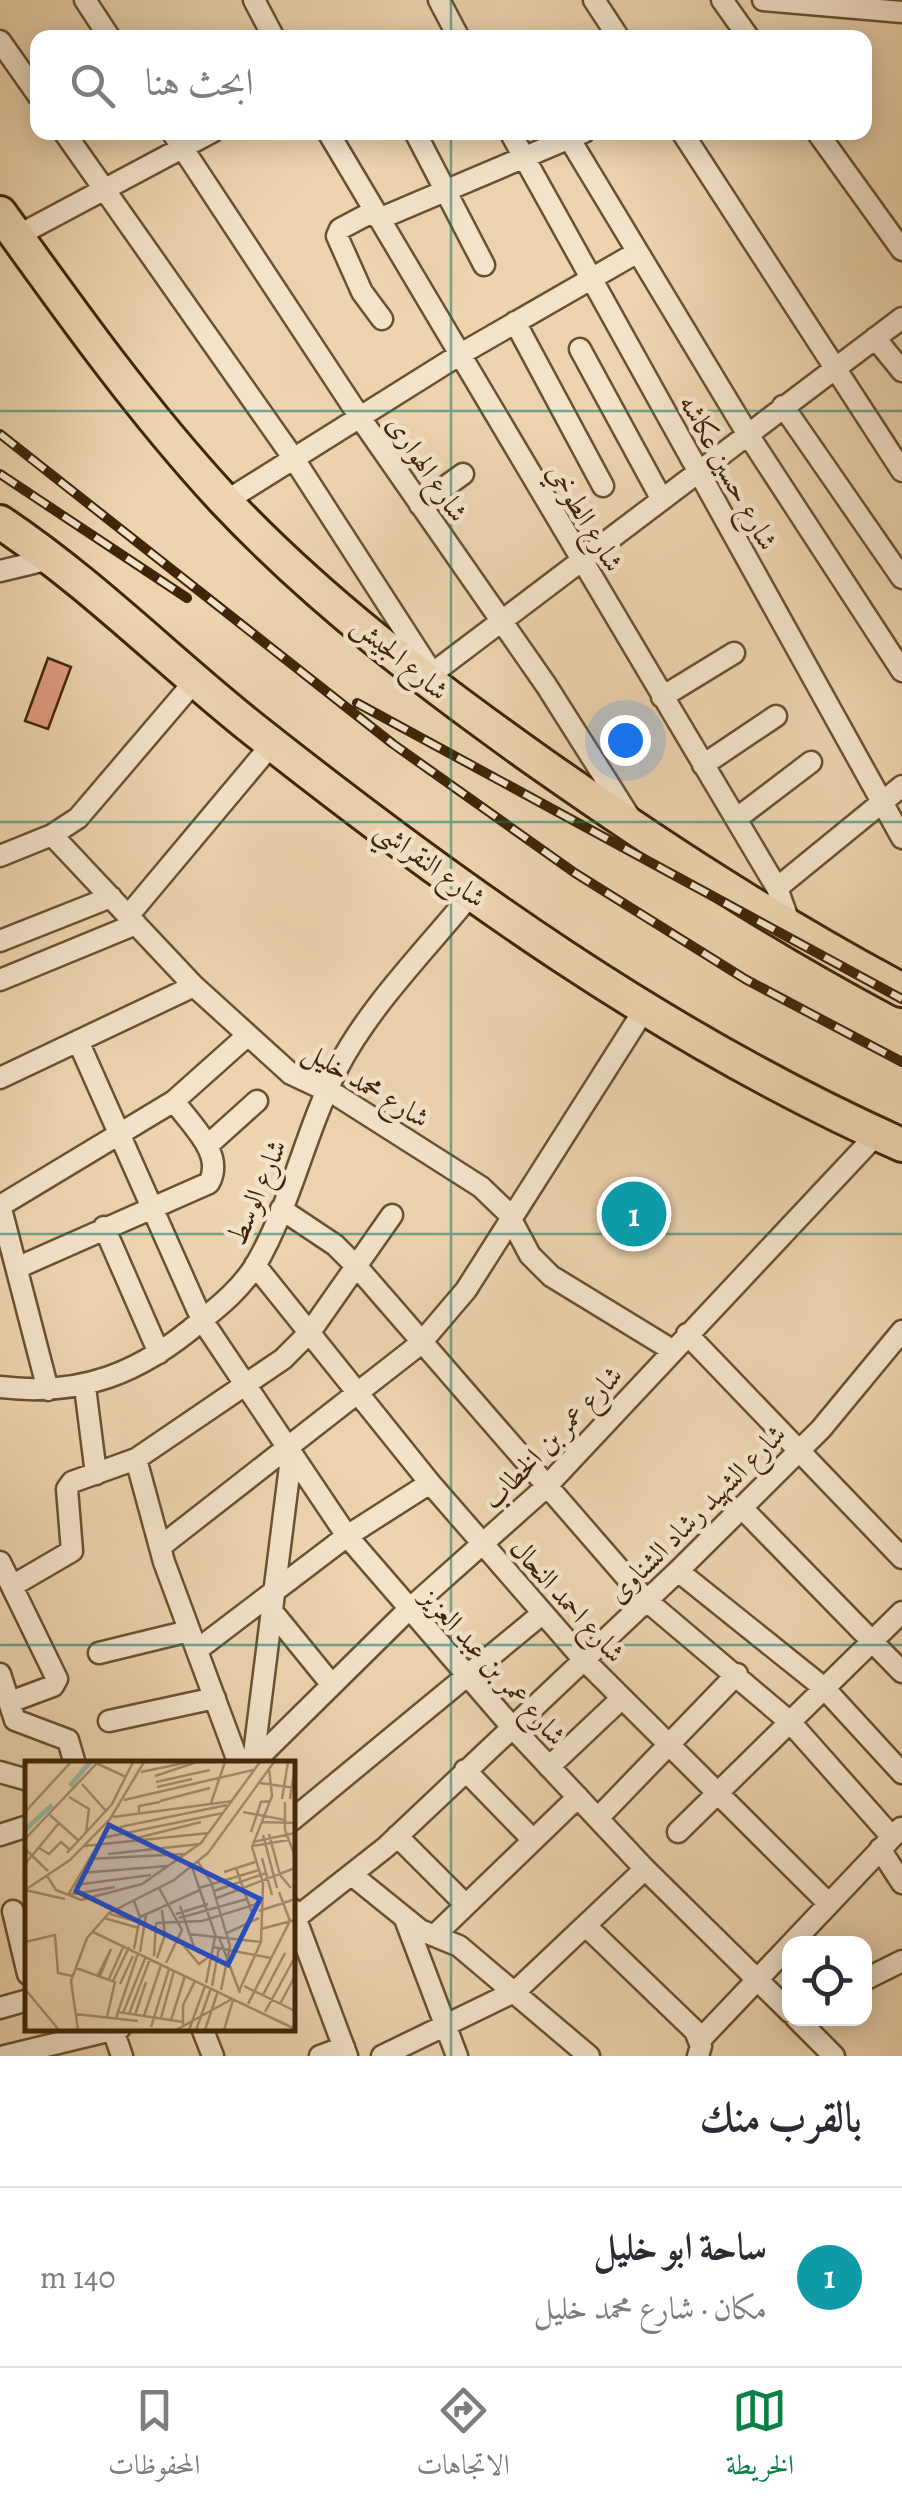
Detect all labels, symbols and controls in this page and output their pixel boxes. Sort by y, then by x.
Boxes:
search box [30,30,872,140]
text: ابحث هنا [145,56,254,108]
icon: search [65,58,120,113]
street label: شارع حسين عكاشه [666,388,787,559]
street label: شارع الهوارى [374,408,477,532]
street label: شارع الطوخي [534,456,633,581]
street label: شارع الجيش [342,606,457,712]
your location [600,715,651,766]
street label: شارع النقراشي [363,811,493,923]
street label: شارع محمد خليل [294,1032,437,1141]
street label: شارع الوسط [218,1134,300,1253]
pin: 1 [602,1176,666,1252]
street label: شارع عمر بن الخطاب [474,1357,634,1521]
street label: شارع الشهيد رشاد الشناوى [599,1416,797,1614]
street label: شارع احمد النحال [498,1530,633,1674]
street label: شارع عمر بن عبد العزيز [407,1577,575,1757]
inset map [25,1761,295,2031]
map controls [782,1936,872,2026]
button: locate [782,1936,872,2026]
text: بالقرب منك [699,2088,862,2145]
text: ساحة ابو خليل [593,2220,767,2272]
text: 140 m [40,2255,115,2299]
text: 1 [824,2255,835,2299]
text: مكان · شارع محمد خليل [534,2286,767,2330]
tab: المحفوظات [108,2383,200,2492]
tab: الاتجاهات [416,2383,510,2492]
tab: الخريطة [726,2383,794,2492]

